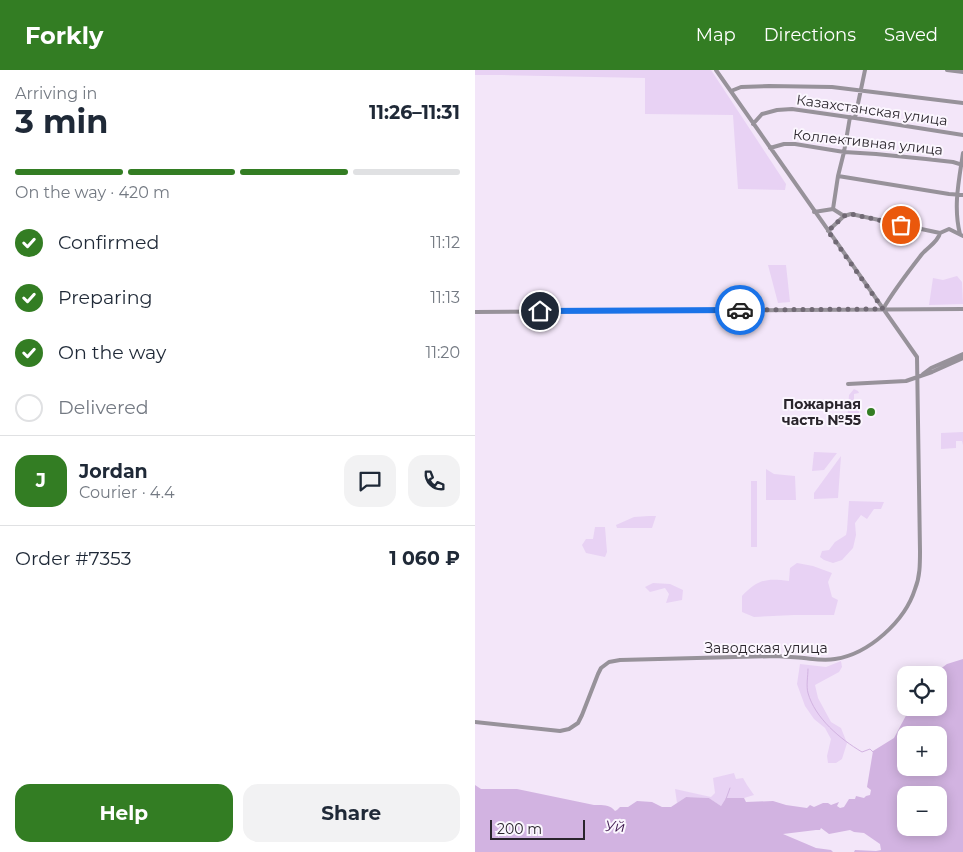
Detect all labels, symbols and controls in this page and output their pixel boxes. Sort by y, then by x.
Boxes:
text: Forkly [25,21,103,50]
text: Map [696,24,736,46]
text: Directions [764,24,856,46]
text: Saved [884,24,938,46]
text: Arriving in [15,84,97,103]
street label: Казахстанская улица [795,90,949,130]
text: 11:26–11:31 [369,101,460,124]
text: 3 min [15,102,108,141]
street label: Коллективная улица [792,125,944,159]
text: On the way · 420 m [15,183,170,202]
pin [880,204,922,246]
icon: bag [887,211,915,239]
icon: check [15,229,43,257]
text: Confirmed [58,231,159,254]
text: 11:12 [430,233,460,252]
icon: check [15,284,43,312]
courier [715,285,765,335]
text: Preparing [58,286,153,309]
text: 11:13 [430,288,460,307]
pin [519,290,561,332]
icon: car [726,296,754,324]
icon: home [526,297,554,325]
icon: check [15,339,43,367]
text: On the way [58,341,166,364]
text: 11:20 [425,343,460,362]
place label: Пожарная часть №55 [782,395,861,429]
text: Delivered [58,396,149,419]
marker: Пожарная часть №55 [865,406,877,418]
button: chat [344,455,396,507]
button: phone [408,455,460,507]
text: Jordan [79,460,148,483]
text: J [36,469,46,492]
text: Courier · 4.4 [79,483,175,502]
text: Order #7353 [15,547,131,570]
text: 1 060 ₽ [389,547,460,570]
street label: Заводская улица [704,639,828,657]
map controls [897,666,947,836]
button: locate [897,666,947,716]
button: + [897,726,947,776]
button: Help [15,784,233,842]
button: Share [243,784,460,842]
button: − [897,786,947,836]
water label: Уй [605,816,625,836]
scale bar [490,817,585,840]
text: 200 m [497,820,542,838]

